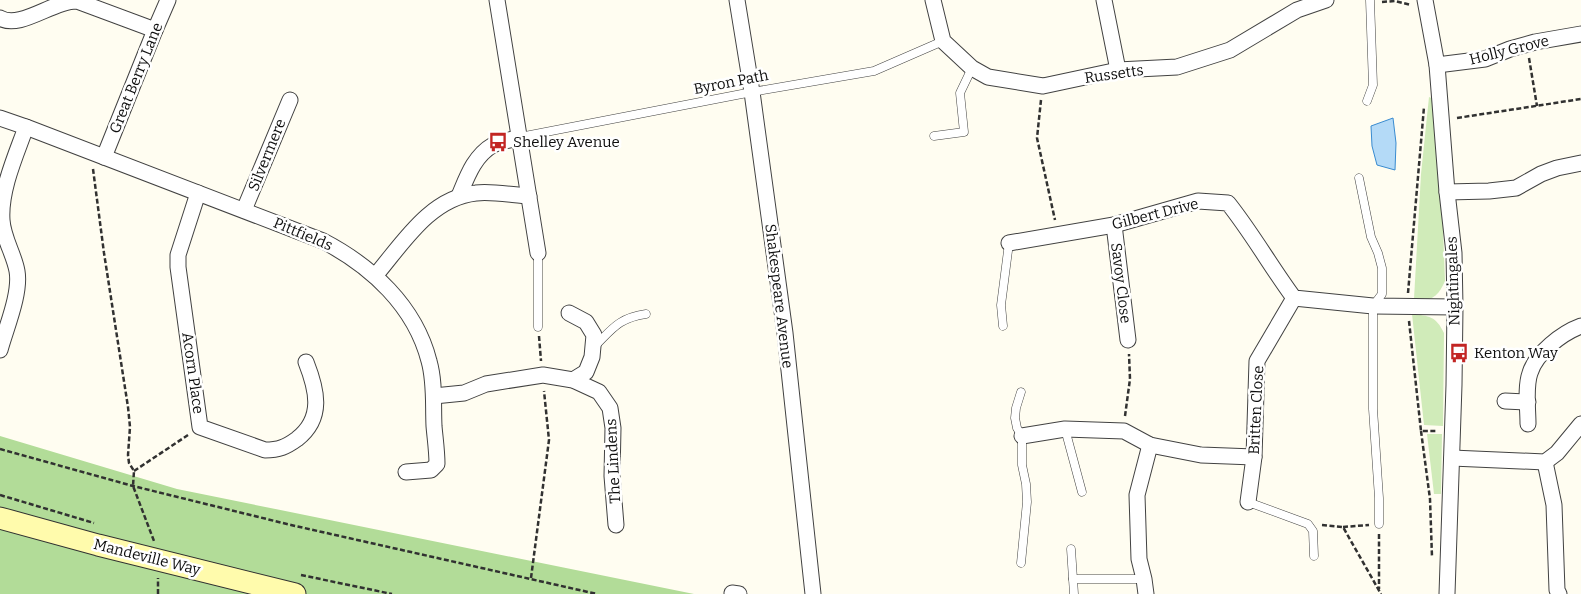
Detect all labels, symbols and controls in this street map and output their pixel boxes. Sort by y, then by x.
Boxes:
street label: Great Berry Lane [106,20,166,136]
street label: Holly Grove [1467,31,1551,69]
street label: Russetts [1083,61,1145,87]
street label: Byron Path [692,66,771,98]
street label: Silvermere [244,116,290,194]
bus stop icon: Shelley Avenue [487,131,509,153]
place label: Shelley Avenue [513,133,620,151]
street label: Gilbert Drive [1110,195,1200,233]
street label: Pittfields [271,213,335,255]
street label: Shakespeare Avenue [761,223,797,369]
street label: Nightingales [1442,236,1464,326]
street label: Savoy Close [1107,242,1135,324]
street label: Acorn Place [178,331,208,415]
bus stop icon: Kenton Way [1448,342,1470,364]
place label: Kenton Way [1474,344,1558,362]
street label: Britten Close [1245,365,1267,455]
street label: The Lindens [602,418,624,504]
street label: Mandeville Way [92,535,202,579]

